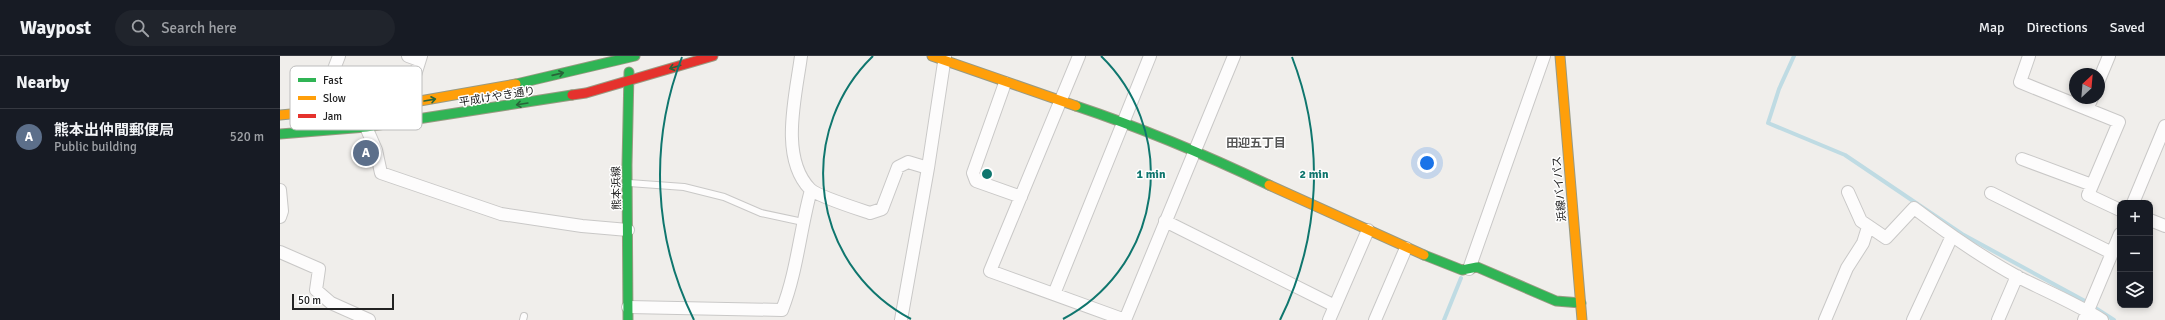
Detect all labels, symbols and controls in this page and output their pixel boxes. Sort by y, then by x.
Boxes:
search box [115,10,395,46]
text: Waypost [20,16,91,40]
icon: search [129,17,151,39]
text: Search here [161,19,237,37]
text: Map [1979,19,2005,36]
text: Directions [2027,19,2088,36]
text: Saved [2110,19,2145,36]
one-way arrow [669,64,682,71]
legend [290,66,422,130]
north arrow [2069,68,2105,104]
one-way arrow [551,70,564,78]
text: Nearby [16,72,69,93]
text: Fast [323,74,343,87]
street label: 平成けやき通り [458,84,536,109]
text: Slow [323,92,346,105]
one-way arrow [423,96,436,104]
one-way arrow [516,100,529,108]
text: Jam [323,110,342,123]
text: 熊本出仲間郵便局 [54,121,174,139]
text: A [25,129,33,145]
text: 520 m [230,129,264,145]
district label: 田迎五丁目 [1226,136,1286,151]
pin: A [353,138,379,168]
text: Public building [54,139,137,155]
your location [1417,153,1437,173]
street label: 浜線バイパス [1550,156,1569,222]
street label: 熊本浜線 [610,166,623,210]
centre of rings [980,167,994,181]
text: 1 min [1137,167,1166,182]
text: 2 min [1300,167,1329,182]
map controls [2117,200,2153,308]
button: + [2117,200,2153,236]
button: − [2117,236,2153,272]
button: layers [2117,272,2153,308]
scale bar [292,292,394,311]
text: 50 m [298,294,321,307]

